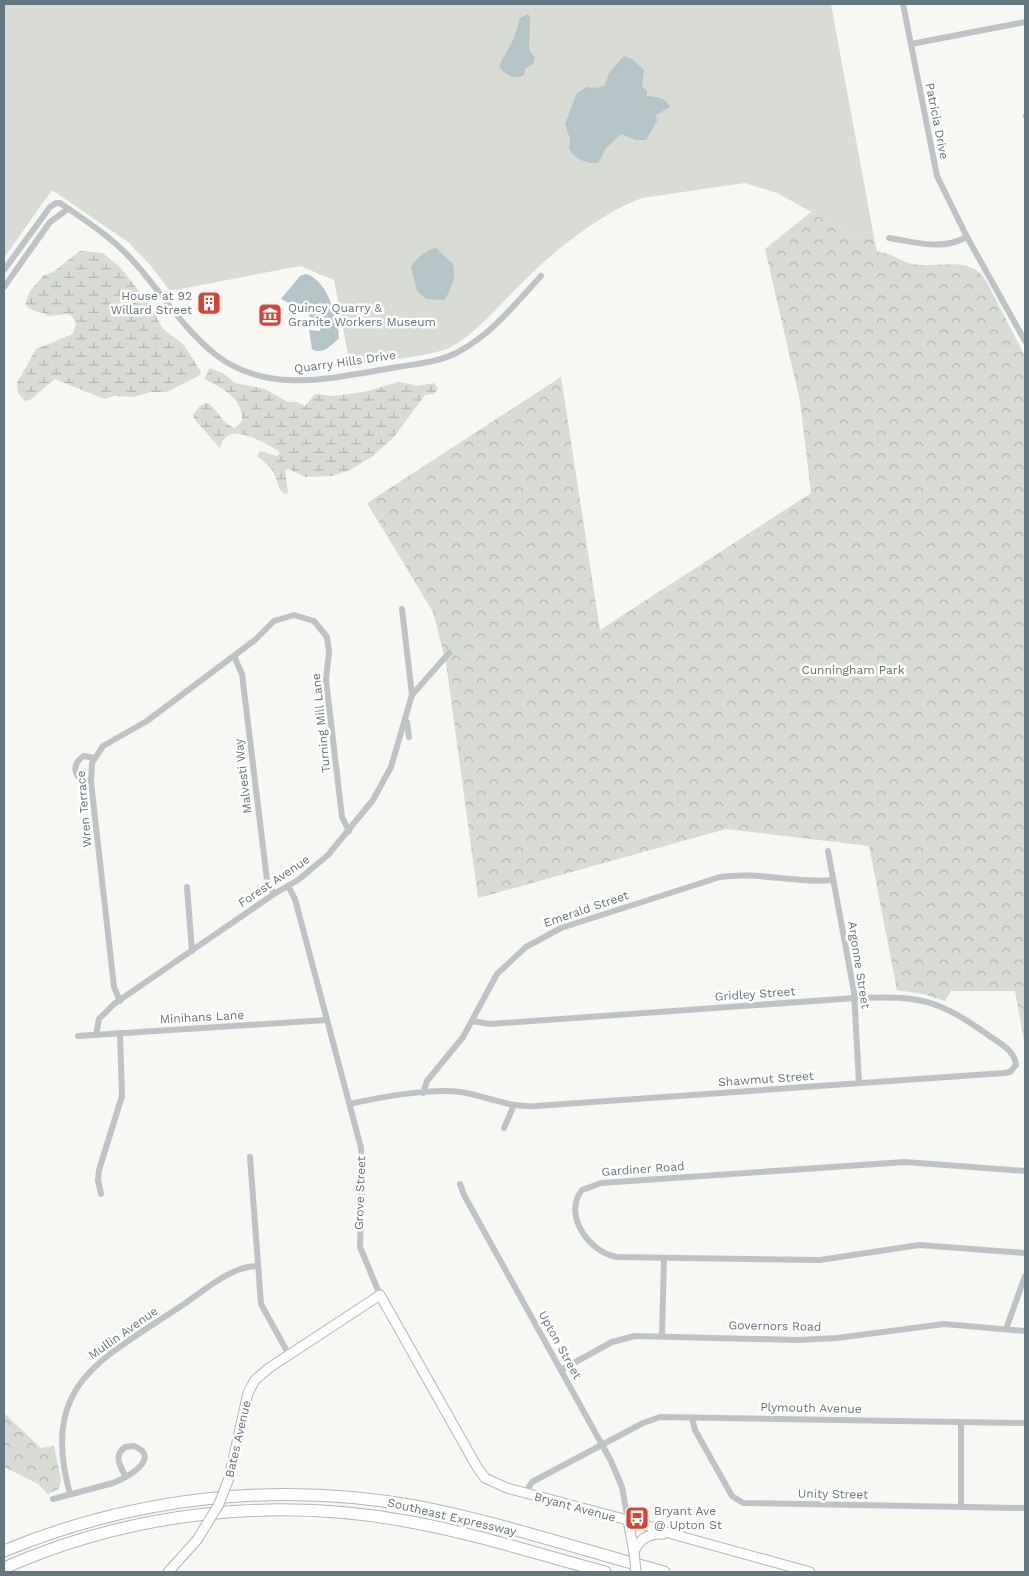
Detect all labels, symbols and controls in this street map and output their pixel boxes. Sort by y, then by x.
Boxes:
street label: Patricia Drive [923,82,951,160]
place label: House at 92 Willard Street [111,289,192,317]
building icon: House at 92 Willard Street [196,290,222,316]
place label: Quincy Quarry & Granite Workers Museum [288,301,436,329]
museum icon: Quincy Quarry & Granite Workers Museum [257,302,283,328]
street label: Quarry Hills Drive [293,348,397,376]
park label: Cunningham Park [801,663,905,677]
street label: Turning Mill Lane [309,672,333,773]
street label: Malvesti Way [231,737,255,814]
street label: Wren Terrace [74,770,94,848]
street label: Forest Avenue [236,852,312,910]
street label: Emerald Street [542,888,630,930]
street label: Argonne Street [845,920,873,1010]
street label: Gridley Street [714,984,796,1004]
street label: Minihans Lane [159,1008,245,1026]
street label: Shawmut Street [718,1069,814,1089]
street label: Grove Street [352,1156,368,1230]
street label: Gardiner Road [601,1159,685,1179]
street label: Mullin Avenue [86,1304,160,1362]
street label: Upton Street [536,1308,584,1382]
street label: Governors Road [728,1318,822,1334]
street label: Bates Avenue [222,1399,254,1479]
street label: Plymouth Avenue [760,1400,862,1416]
street label: Unity Street [798,1486,868,1502]
street label: Bryant Avenue [533,1489,617,1525]
street label: Southeast Expressway [386,1495,519,1539]
place label: Bryant Ave @ Upton St [654,1504,722,1532]
bus stop icon: Bryant Ave @ Upton St [624,1505,650,1531]

